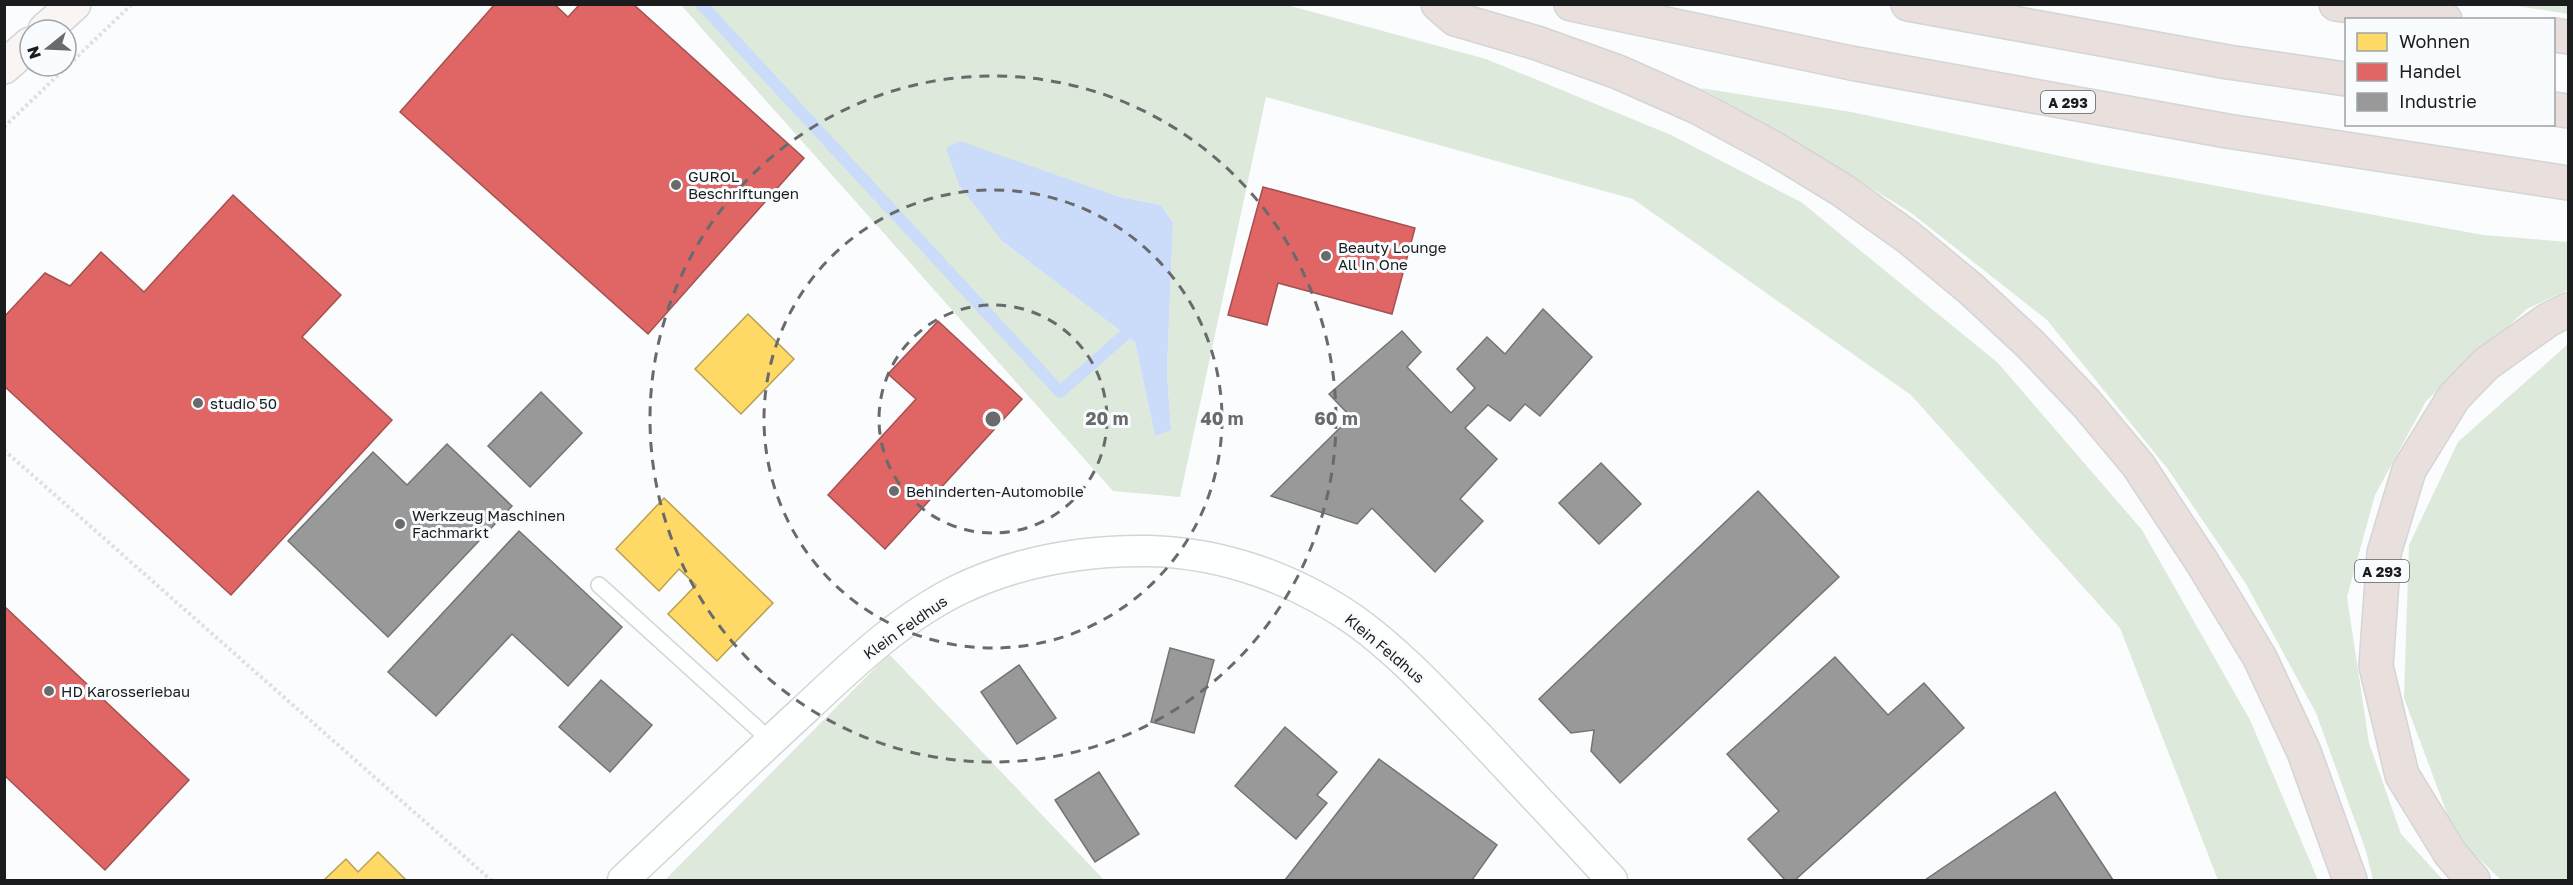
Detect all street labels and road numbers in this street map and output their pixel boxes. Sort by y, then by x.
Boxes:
road number: A 293 [2041,91,2095,113]
road number: A 293 [2355,560,2409,582]
street label: Klein Feldhus [860,591,950,663]
street label: Klein Feldhus [1342,610,1428,686]

